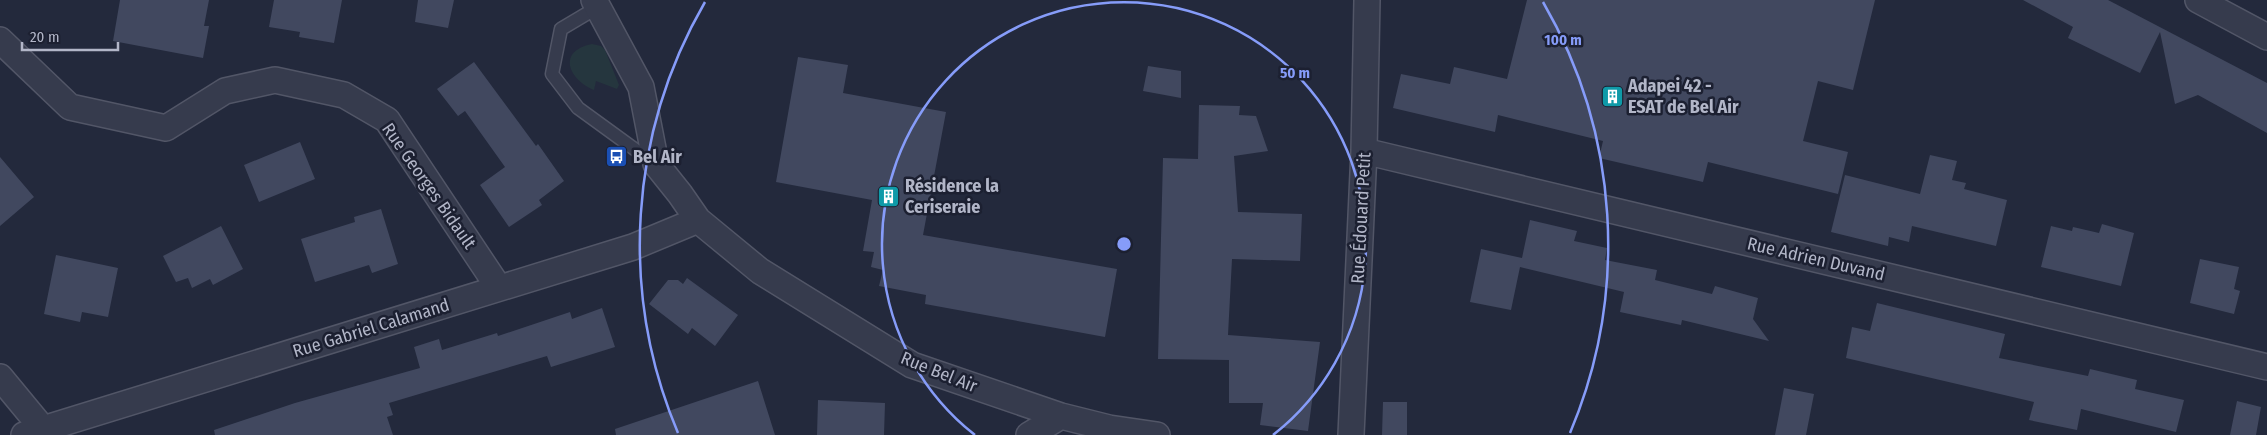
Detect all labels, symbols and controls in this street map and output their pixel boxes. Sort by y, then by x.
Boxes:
scale bar [22,20,119,52]
text: 20 m [30,28,60,46]
text: 100 m [1544,31,1582,49]
text: 50 m [1280,64,1310,82]
place label: Adapei 42 - ESAT de Bel Air [1627,75,1739,118]
building icon: Adapei 42 - ESAT de Bel Air [1600,84,1624,108]
street label: Rue Georges Bidault [377,119,481,253]
bus stop icon: Bel Air [605,145,629,169]
place label: Bel Air [633,146,682,168]
street label: Rue Édouard Petit [1346,152,1375,284]
place label: Résidence la Ceriseraie [905,175,999,218]
building icon: Résidence la Ceriseraie [877,184,901,208]
street label: Rue Adrien Duvand [1745,232,1887,286]
centre of rings [1115,235,1133,253]
street label: Rue Gabriel Calamand [290,294,452,362]
street label: Rue Bel Air [898,347,981,398]

